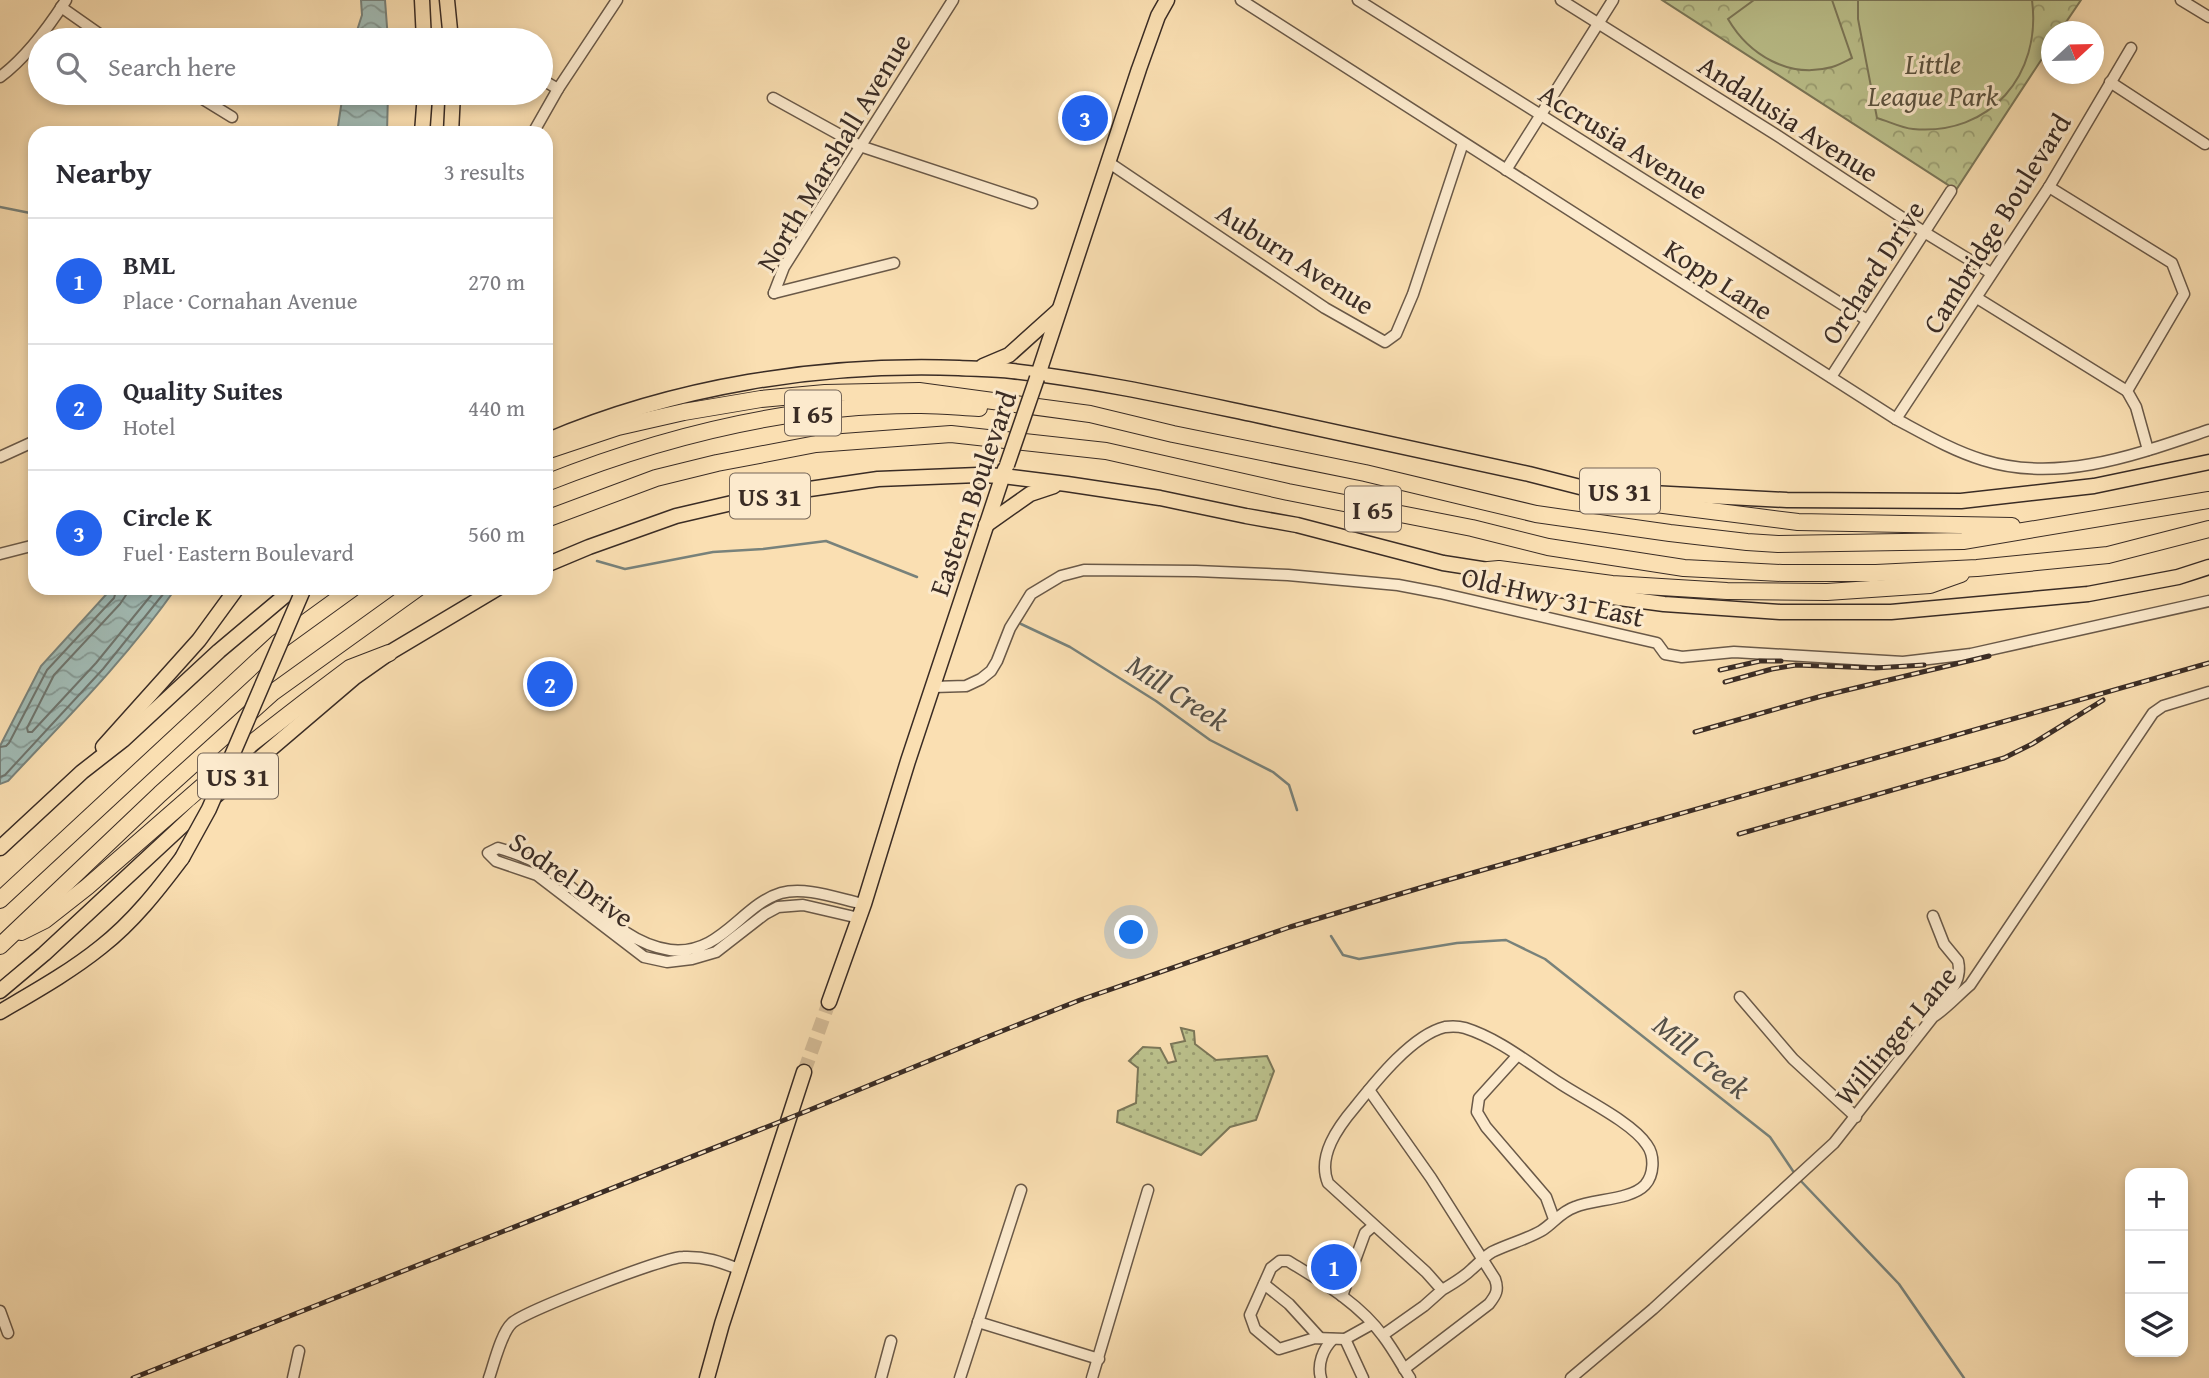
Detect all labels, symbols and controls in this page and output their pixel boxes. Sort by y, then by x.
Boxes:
north arrow [2041,21,2104,84]
street label: North Marshall Avenue [745,25,921,279]
search box [28,28,553,105]
park label: Little League Park [1867,43,1999,116]
street label: Andalusia Avenue [1690,44,1888,192]
text: Search here [108,47,236,86]
icon: search [52,48,90,86]
street label: Accrusia Avenue [1531,72,1717,210]
pin: 3 [1062,92,1108,144]
street label: Cambridge Boulevard [1912,105,2080,341]
text: Nearby [56,150,152,194]
text: 3 results [444,155,525,188]
street label: Auburn Avenue [1209,191,1383,325]
street label: Orchard Drive [1810,192,1934,352]
street label: Kopp Lane [1656,228,1782,330]
text: BML [123,245,175,284]
text: 1 [73,265,85,298]
text: 270 m [468,265,525,298]
text: Place · Cornahan Avenue [123,284,358,317]
text: Quality Suites [123,371,283,410]
street label: Eastern Boulevard [918,385,1026,601]
road number: I 65 [785,390,841,436]
text: 2 [73,391,85,424]
text: 440 m [468,391,525,424]
text: Hotel [123,410,175,443]
road number: US 31 [1580,468,1660,513]
road number: US 31 [730,474,810,518]
road number: I 65 [1345,486,1401,531]
text: Circle K [123,497,212,536]
text: 3 [73,517,85,550]
text: 560 m [468,517,525,550]
text: Fuel · Eastern Boulevard [123,536,354,569]
street label: Old Hwy 31 East [1458,555,1648,637]
water label: Mill Creek [1118,642,1238,742]
pin: 2 [527,658,573,710]
road number: US 31 [198,754,278,798]
street label: Sodrel Drive [501,821,643,937]
your location [1114,915,1148,949]
street label: Willinger Lane [1824,956,1966,1114]
water label: Mill Creek [1644,1003,1760,1109]
map controls [2125,1168,2188,1357]
button: + [2125,1168,2188,1231]
button: − [2125,1231,2188,1294]
pin: 1 [1311,1241,1357,1293]
button: layers [2125,1294,2188,1357]

